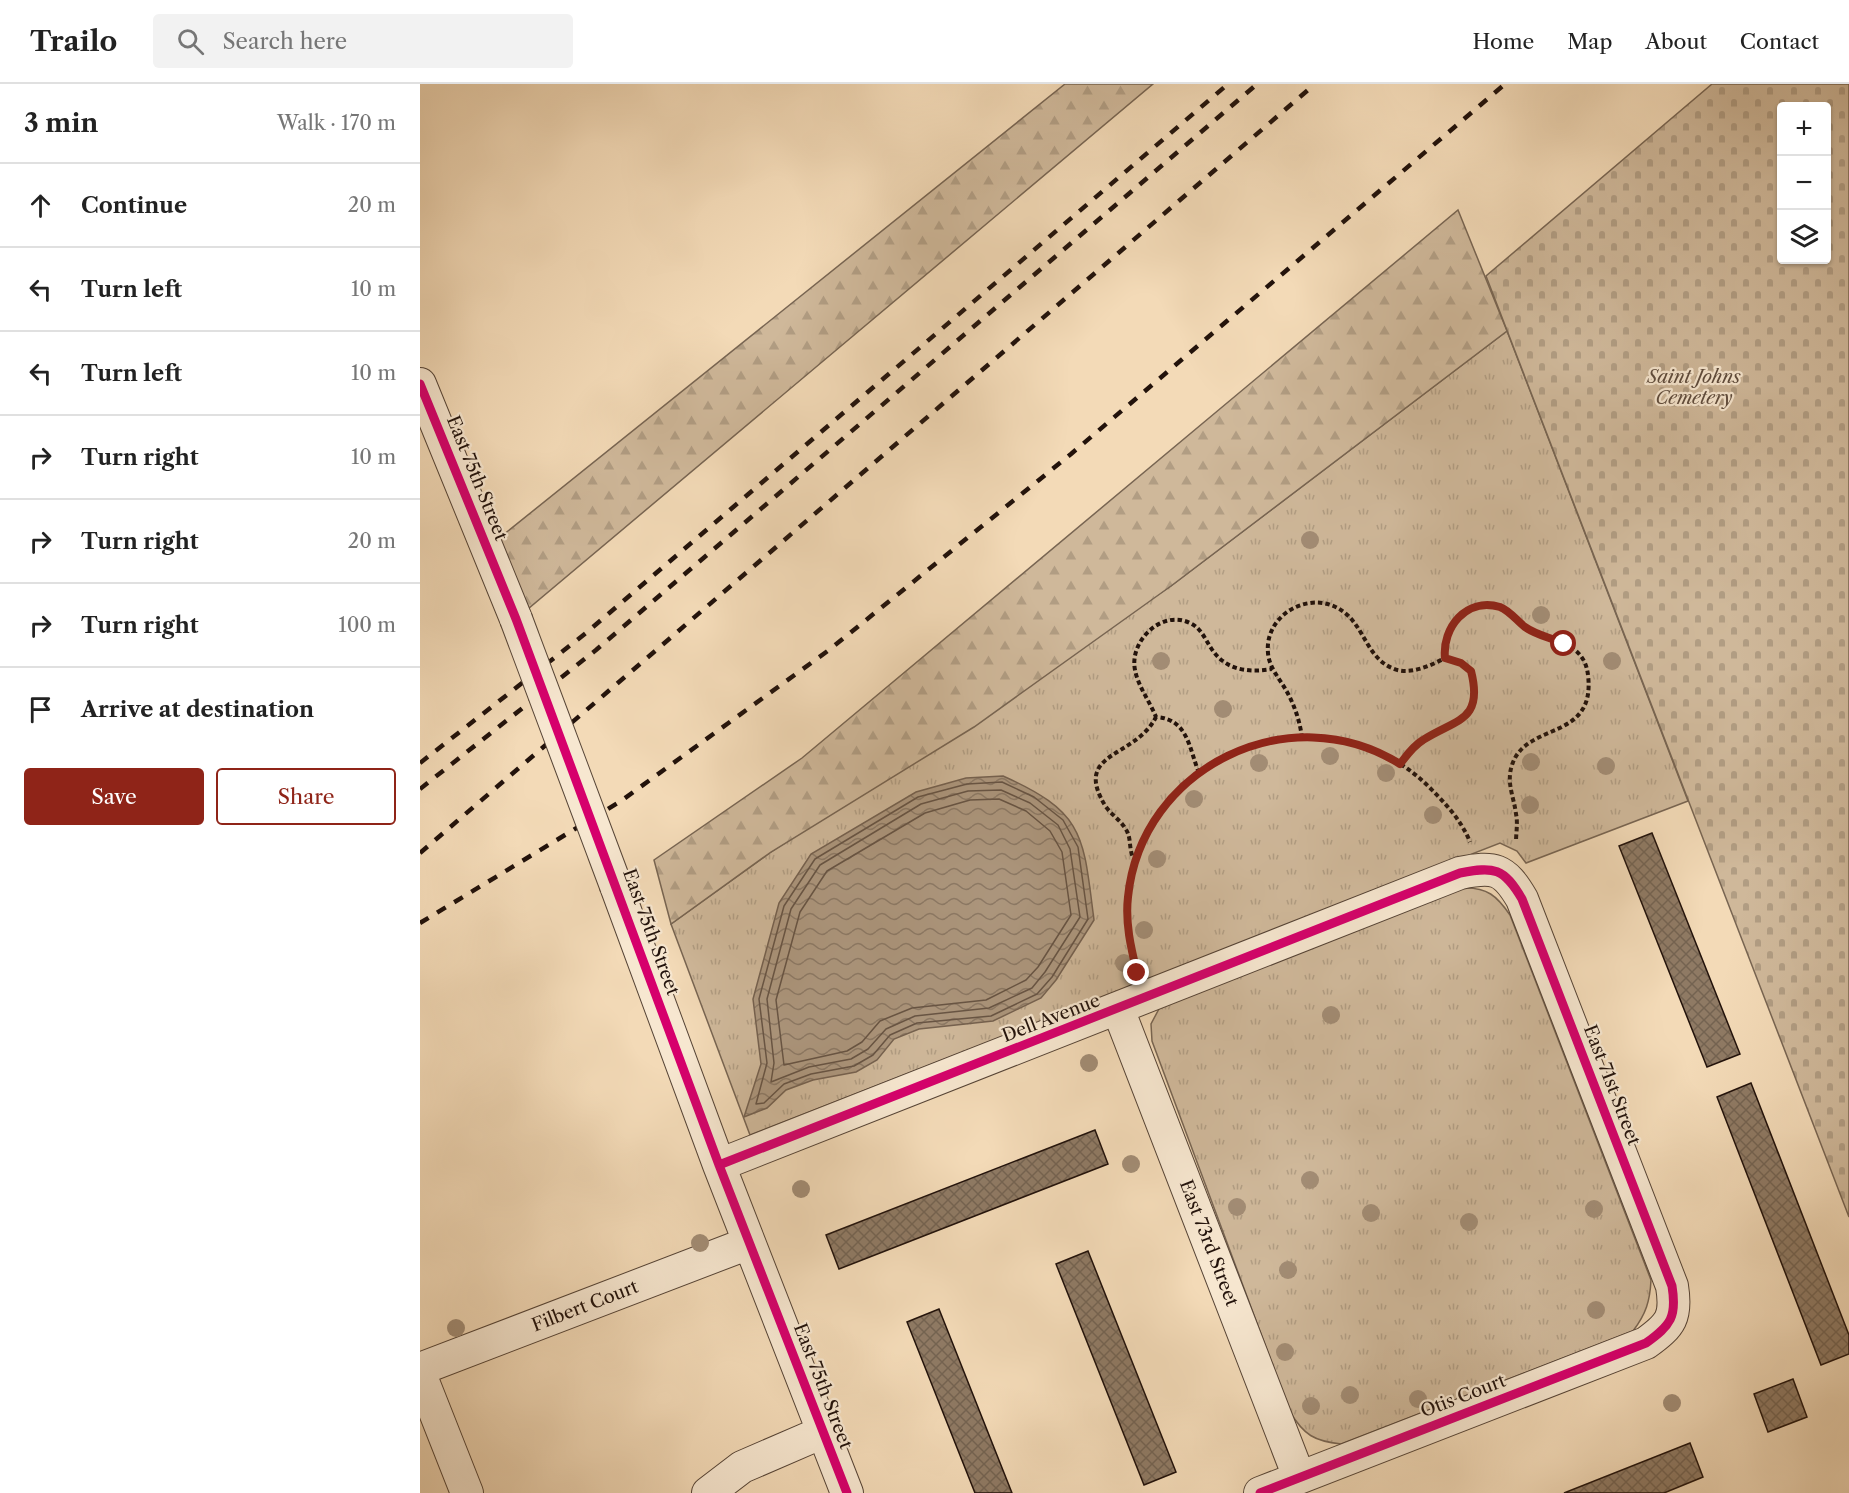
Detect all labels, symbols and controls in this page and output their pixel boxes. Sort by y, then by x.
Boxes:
search box [153,14,573,68]
text: Trailo [30,24,117,58]
icon: search [174,25,207,58]
text: Search here [222,28,347,55]
text: Home [1473,29,1534,54]
text: Map [1567,29,1612,54]
text: About [1645,29,1707,54]
text: Contact [1740,29,1819,54]
map controls [1777,102,1831,264]
button: + [1777,102,1831,156]
text: 3 min [24,107,98,139]
text: Walk · 170 m [277,111,396,135]
button: − [1777,156,1831,210]
icon: ahead [24,189,57,222]
text: Continue [81,192,187,219]
text: 20 m [348,193,396,217]
button: layers [1777,210,1831,264]
icon: left [24,273,57,306]
text: Turn left [81,276,182,303]
text: 10 m [351,277,396,301]
icon: left [24,357,57,390]
text: Turn left [81,360,182,387]
text: 10 m [351,361,396,385]
park label: Saint Johns Cemetery [1646,366,1741,409]
street label: East 75th Street [442,412,512,544]
icon: right [24,441,57,474]
text: Turn right [81,444,199,471]
text: 10 m [351,445,396,469]
icon: right [24,525,57,558]
text: Turn right [81,528,199,555]
text: 20 m [348,529,396,553]
icon: right [24,609,57,642]
text: Turn right [81,612,199,639]
text: 100 m [338,613,396,637]
route start [1550,630,1576,656]
icon: arrive [24,693,57,726]
text: Arrive at destination [81,696,314,723]
button: Save [24,768,204,825]
button: Share [216,768,396,825]
street label: East 75th Street [618,866,684,999]
route end [1123,959,1149,985]
street label: Dell Avenue [999,989,1103,1047]
street label: East 71st Street [1579,1022,1645,1149]
street label: East 73rd Street [1175,1177,1243,1310]
street label: Filbert Court [529,1275,642,1336]
street label: East 75th Street [789,1320,857,1453]
street label: Otis Court [1417,1369,1509,1422]

